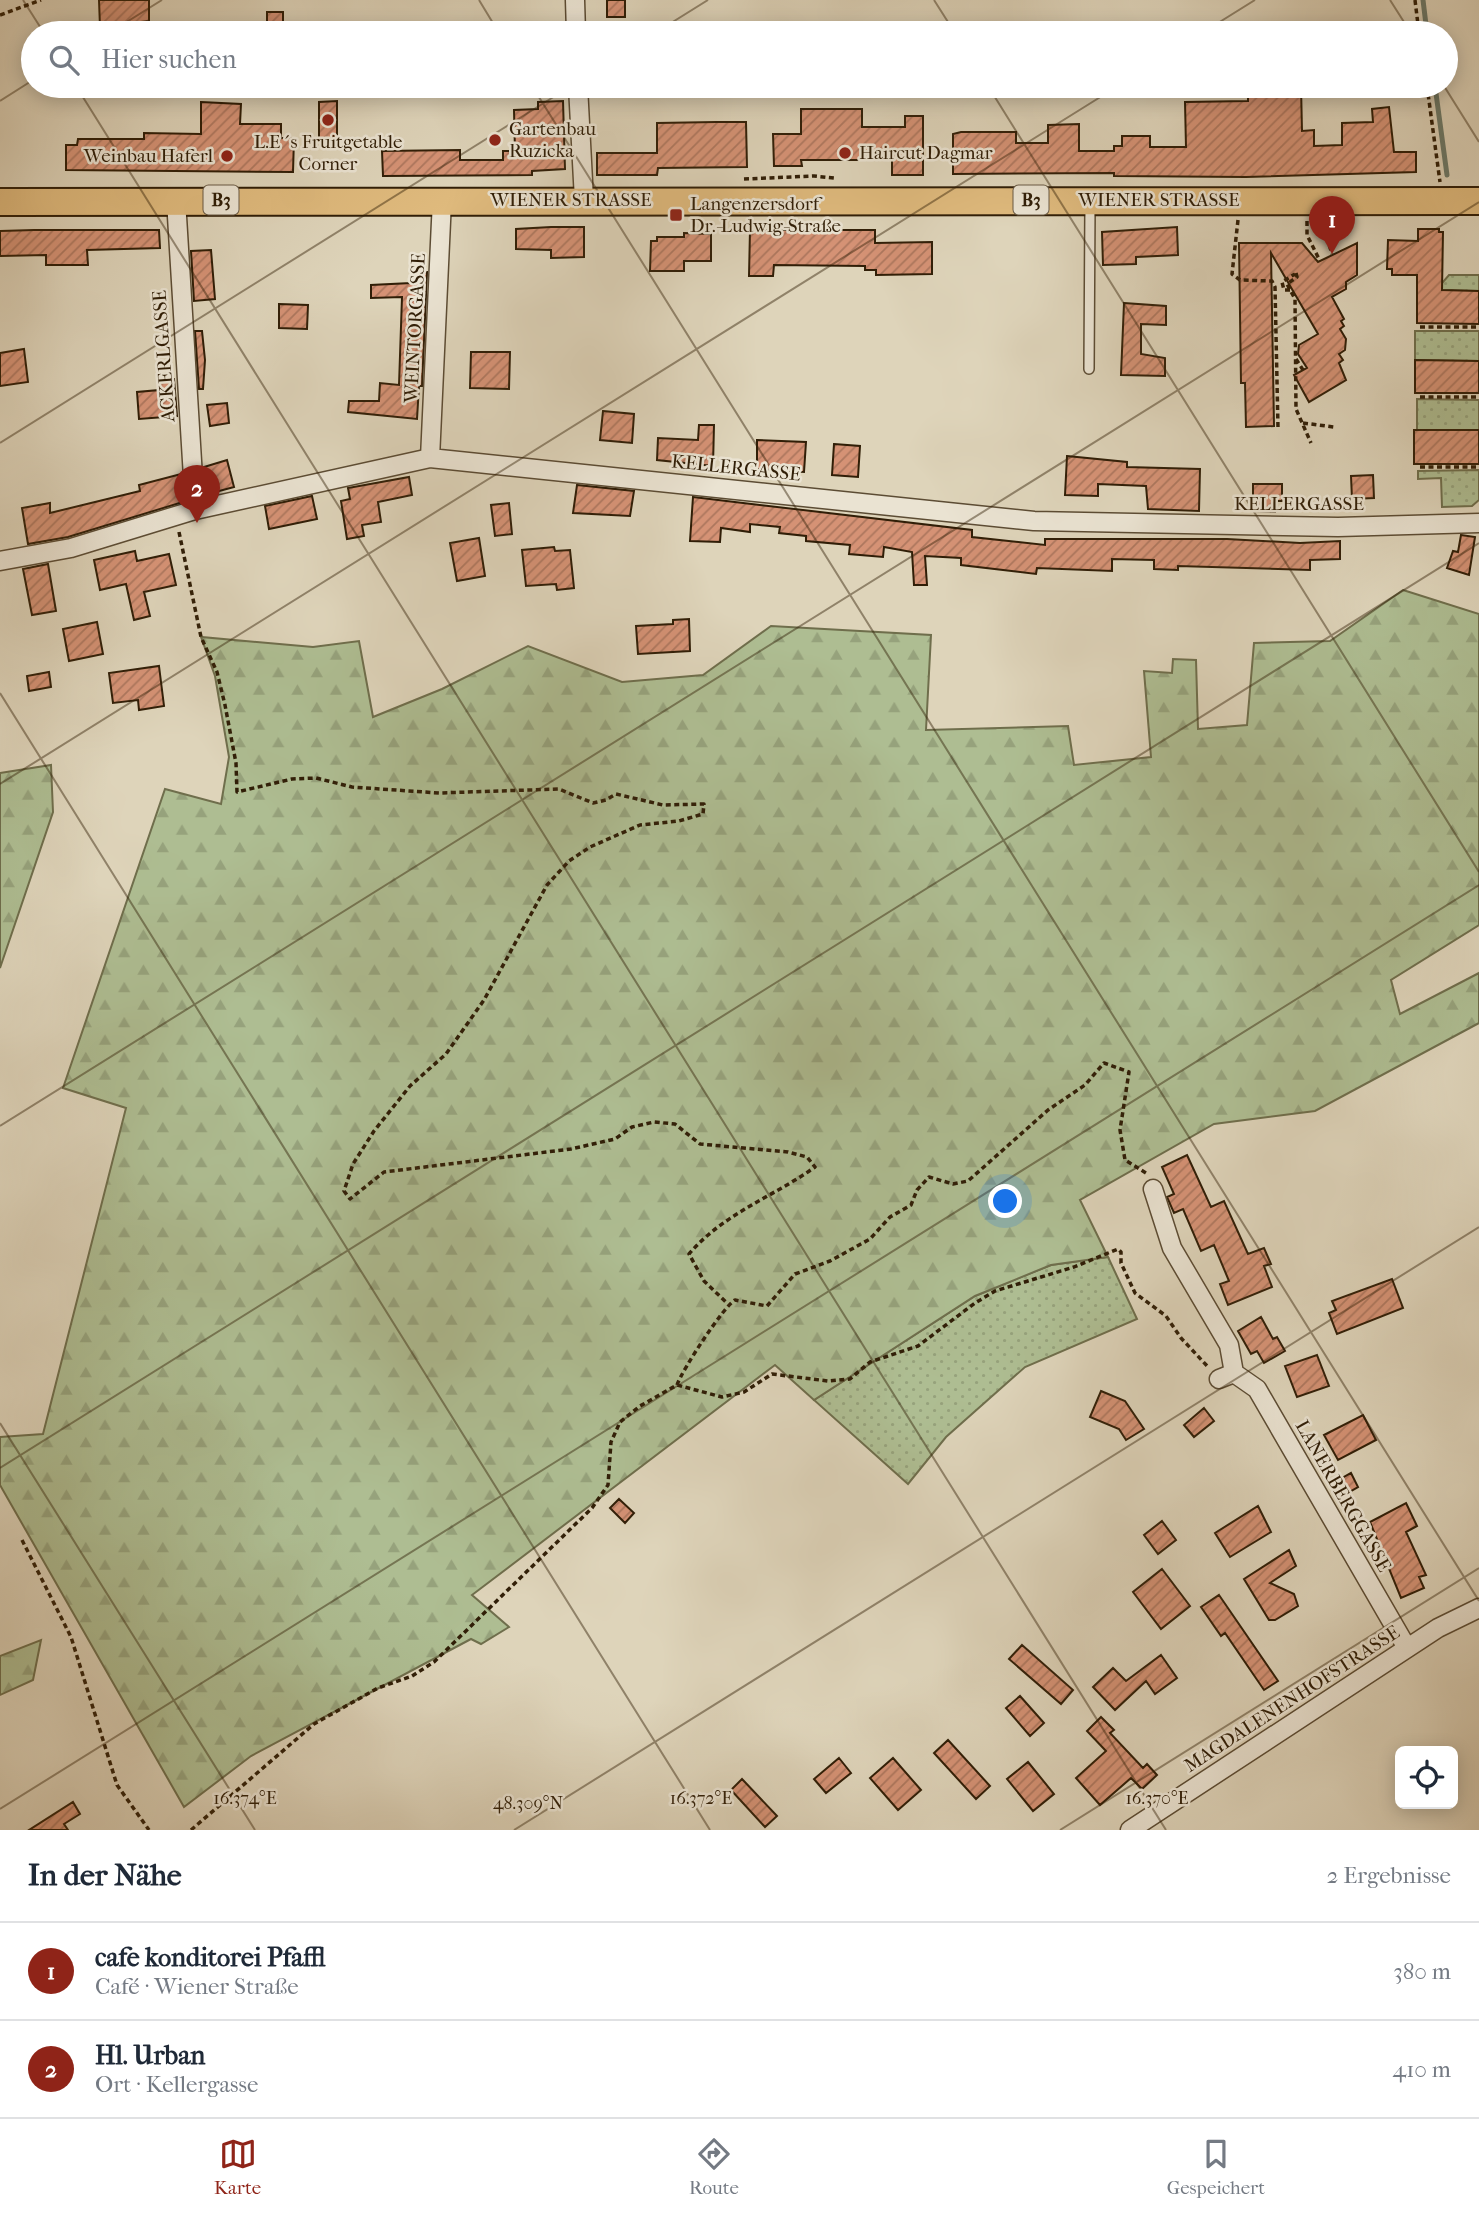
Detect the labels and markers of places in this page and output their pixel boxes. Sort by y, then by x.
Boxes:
marker: L.E´s Fruitgetable Corner [320,112,336,128]
place label: Gartenbau Ruzicka [509,118,596,162]
place label: L.E´s Fruitgetable Corner [254,131,402,175]
marker: Gartenbau Ruzicka [487,132,503,148]
place label: Haircut Dagmar [859,142,993,164]
place label: Weinbau Haferl [83,145,213,167]
marker: Haircut Dagmar [837,145,853,161]
marker: Weinbau Haferl [219,148,235,164]
place label: Langenzersdorf Dr.-Ludwig-Straße [690,193,841,237]
pin: 1 [1309,196,1355,254]
marker: Langenzersdorf Dr.-Ludwig-Straße [668,207,684,223]
pin: 2 [174,465,220,523]

